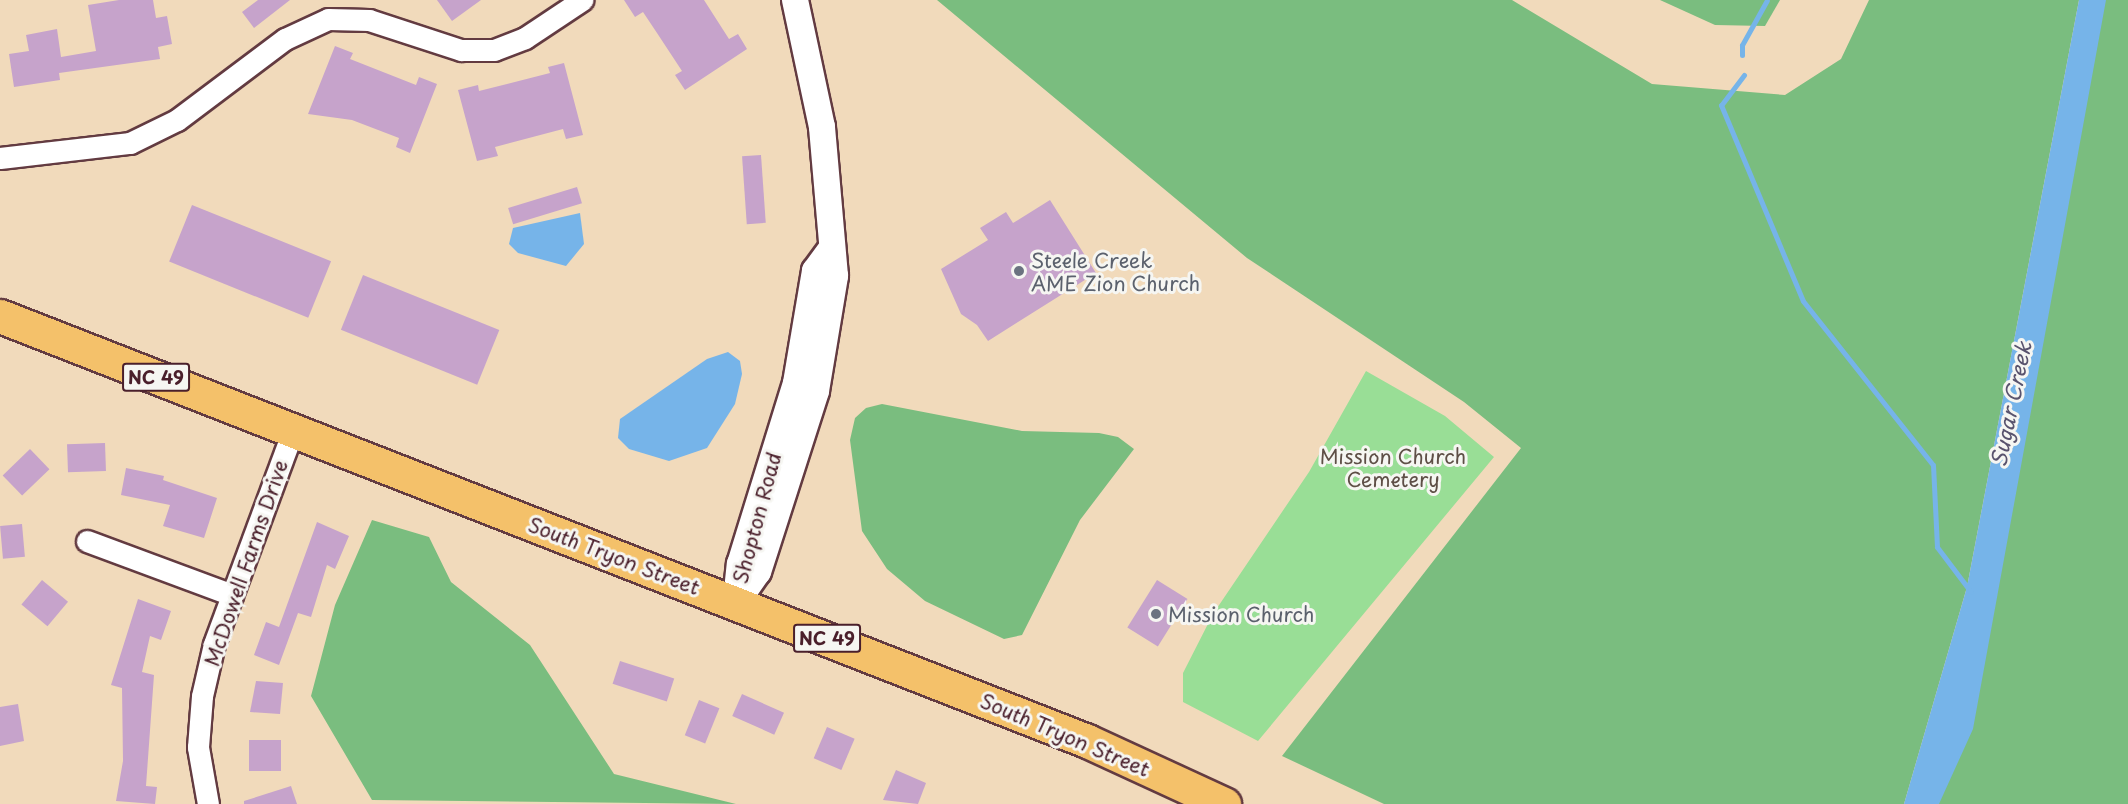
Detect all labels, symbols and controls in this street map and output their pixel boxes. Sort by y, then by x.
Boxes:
place label: Steele Creek AME Zion Church [1031,248,1202,295]
marker: Steele Creek AME Zion Church [1012,264,1026,278]
water label: Sugar Creek [1984,339,2036,469]
road number: NC 49 [122,362,190,392]
park label: Mission Church Cemetery [1320,445,1466,492]
street label: Shopton Road [728,450,786,586]
street label: McDowell Farms Drive [199,456,293,670]
street label: South Tryon Street [524,512,704,600]
place label: Mission Church [1168,602,1315,626]
marker: Mission Church [1149,607,1163,621]
road number: NC 49 [792,623,862,653]
street label: South Tryon Street [976,688,1154,782]

